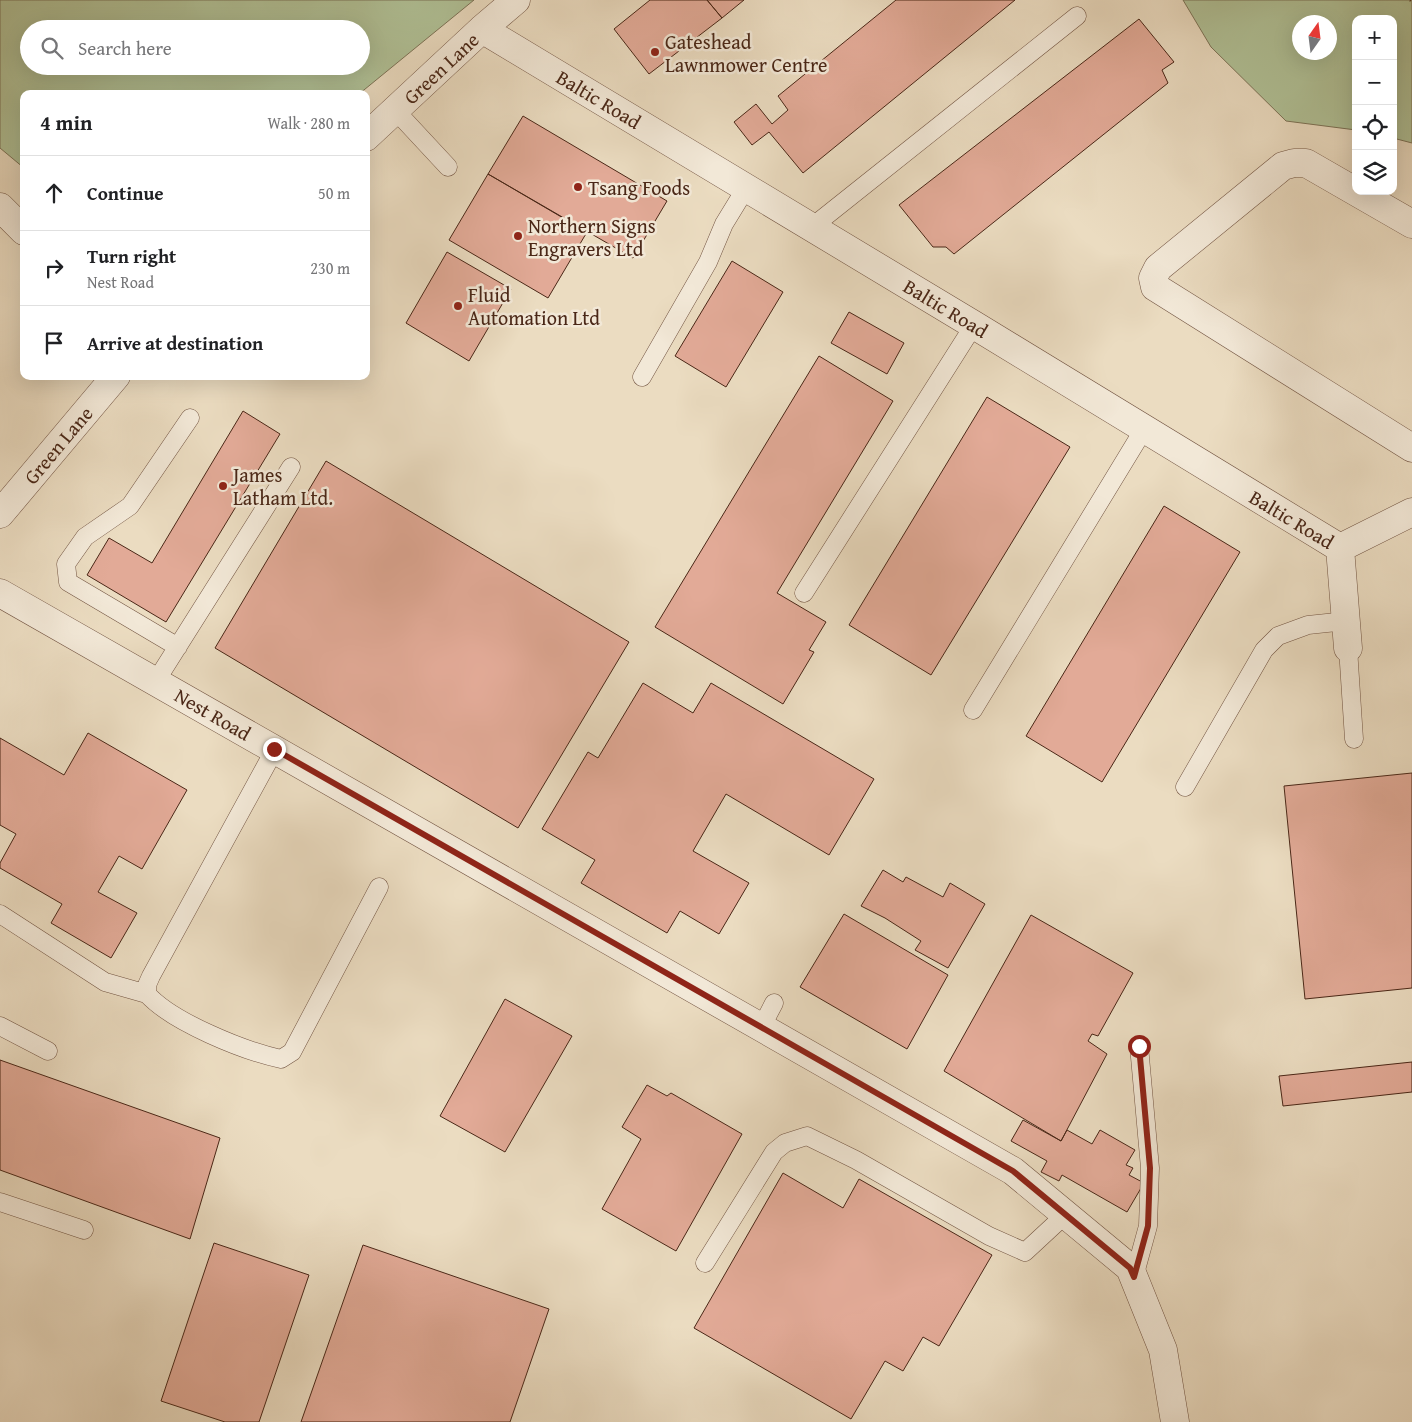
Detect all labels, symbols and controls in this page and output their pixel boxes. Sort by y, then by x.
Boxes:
north arrow [1292,15,1337,60]
map controls [1352,15,1397,195]
button: + [1352,15,1397,60]
search box [20,20,370,75]
street label: Green Lane [397,25,485,111]
place label: Gateshead Lawnmower Centre [665,27,827,79]
icon: search [38,34,66,62]
text: Search here [78,34,172,62]
marker: Gateshead Lawnmower Centre [649,46,661,58]
button: − [1352,60,1397,105]
street label: Baltic Road [551,62,647,136]
button: locate [1352,105,1397,150]
text: 4 min [40,107,92,138]
text: Walk · 280 m [267,111,350,135]
button: layers [1352,150,1397,195]
place label: Tsang Foods [588,173,690,202]
icon: ahead [40,179,68,207]
text: Continue [87,179,164,207]
text: 50 m [318,181,350,205]
marker: Tsang Foods [572,181,584,193]
place label: Northern Signs Engravers Ltd [528,211,656,263]
marker: Northern Signs Engravers Ltd [512,230,524,242]
text: Turn right [87,242,176,270]
icon: right [40,254,68,282]
text: 230 m [310,256,350,280]
text: Nest Road [87,270,154,294]
street label: Baltic Road [898,271,994,345]
place label: Fluid Automation Ltd [468,280,600,332]
marker: Fluid Automation Ltd [452,300,464,312]
icon: arrive [40,329,68,357]
text: Arrive at destination [87,329,263,357]
street label: Green Lane [17,400,99,490]
place label: James Latham Ltd. [230,460,333,512]
marker: James Latham Ltd. [217,480,229,492]
street label: Baltic Road [1244,482,1340,556]
street label: Nest Road [169,681,257,748]
route end [263,738,286,761]
route start [1128,1035,1151,1058]

